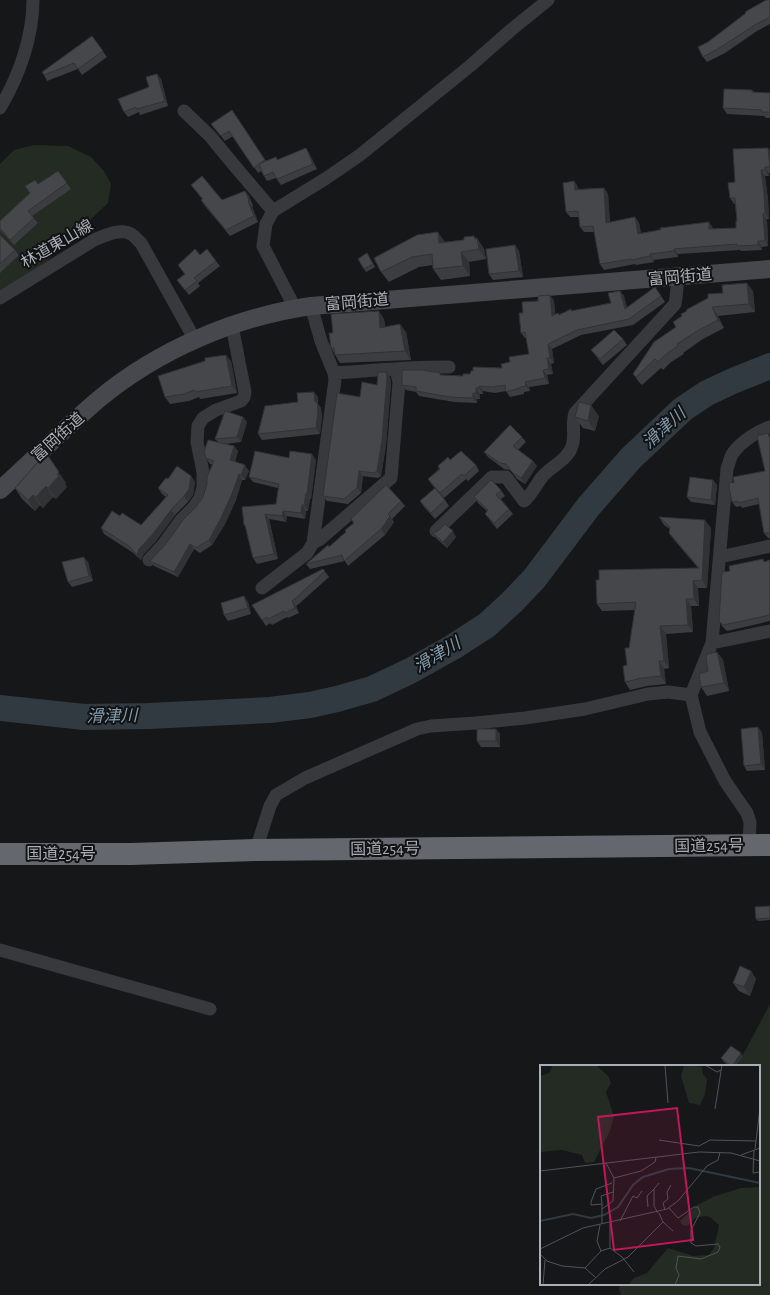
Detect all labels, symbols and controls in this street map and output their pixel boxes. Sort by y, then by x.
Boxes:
street label: 林道東山線 [18,216,96,271]
street label: 富岡街道 [647,265,713,288]
street label: 富岡街道 [324,290,390,313]
water label: 滑津川 [639,403,690,451]
street label: 富岡街道 [28,409,87,464]
water label: 滑津川 [410,633,465,675]
water label: 滑津川 [86,706,140,725]
street label: 国道254号 [674,836,744,855]
street label: 国道254号 [350,839,420,858]
street label: 国道254号 [26,845,96,862]
inset map [540,1065,760,1285]

